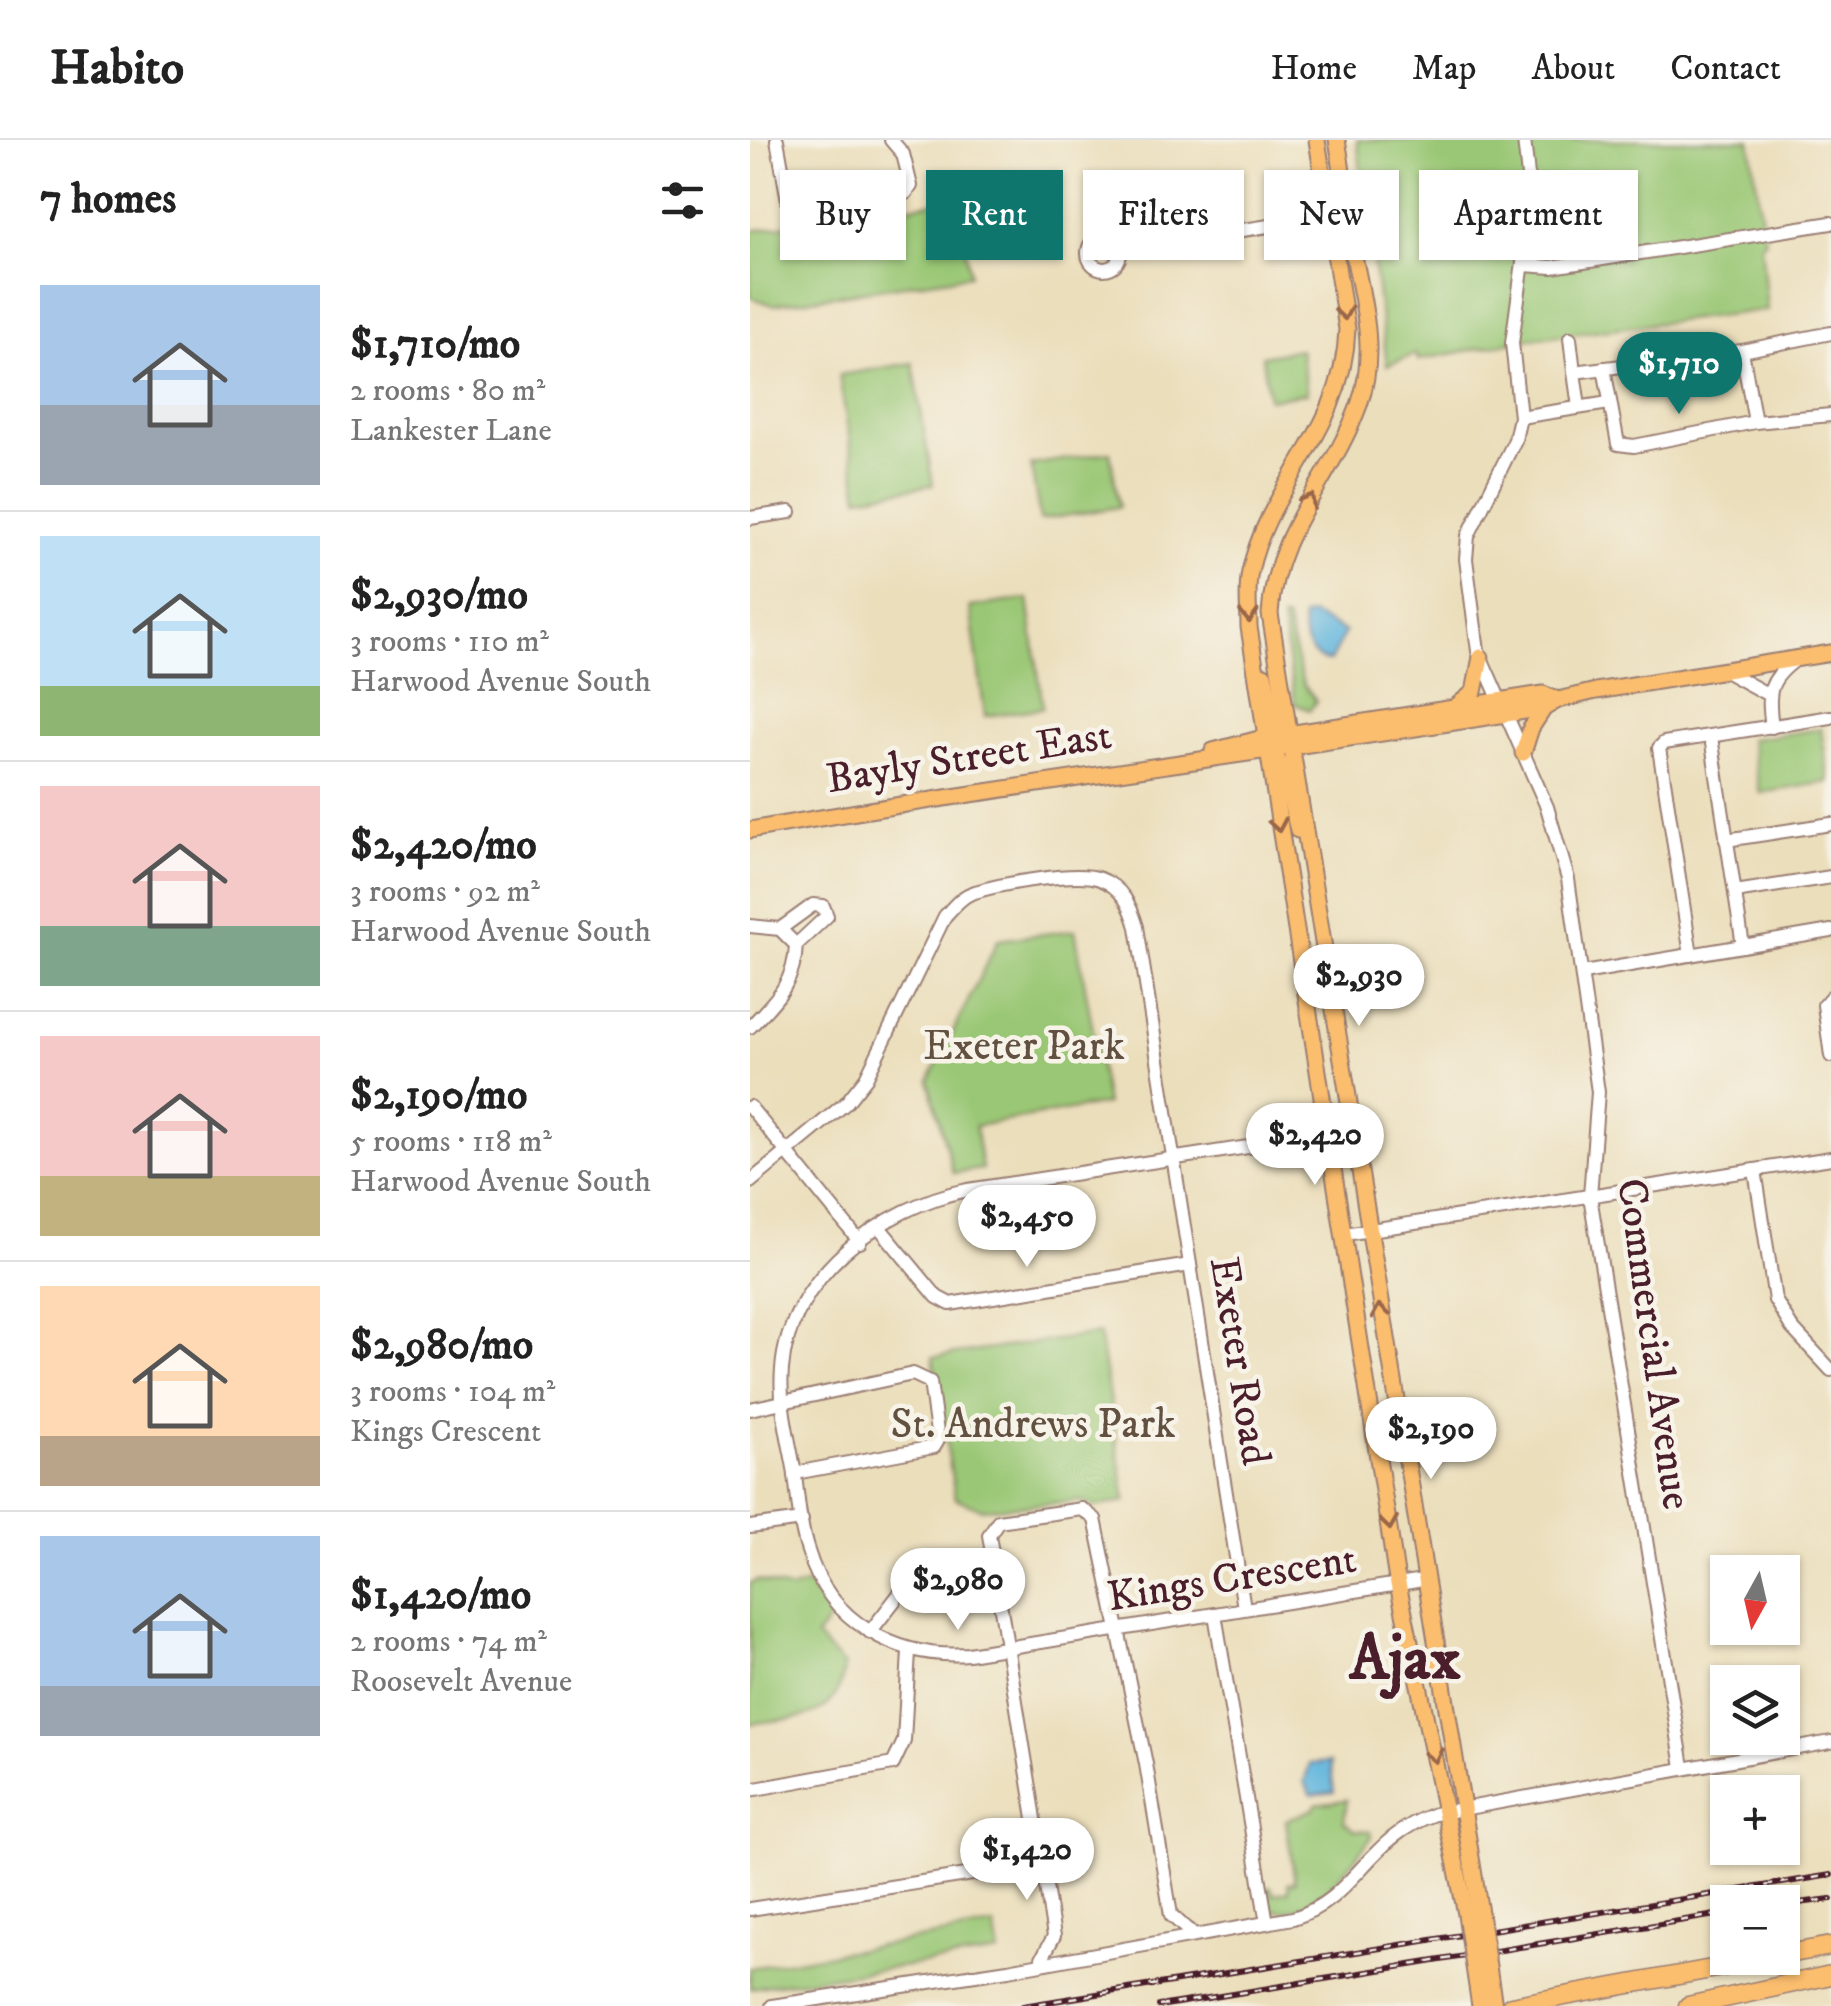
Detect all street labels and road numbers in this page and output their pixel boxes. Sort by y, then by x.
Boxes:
street label: Bayly Street East [823,710,1115,806]
street label: Commercial Avenue [1604,1175,1702,1513]
street label: Exeter Road [1197,1253,1281,1469]
street label: Kings Crescent [1104,1534,1360,1624]

